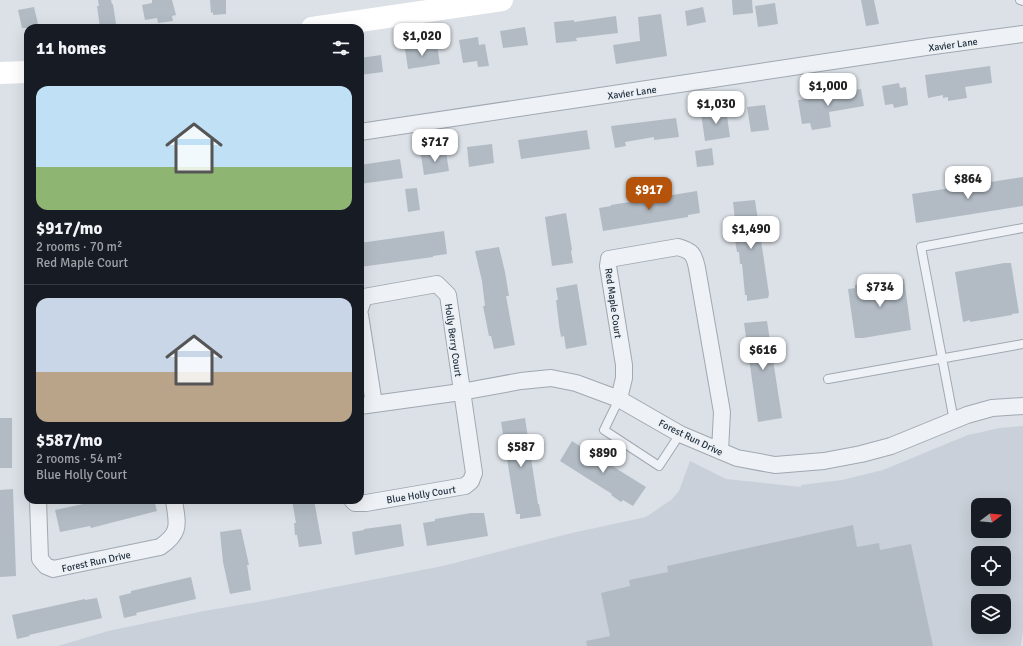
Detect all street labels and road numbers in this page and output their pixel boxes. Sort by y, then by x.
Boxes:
street label: Xavier Lane [928,36,978,54]
street label: Xavier Lane [607,84,657,102]
street label: Red Maple Court [602,267,624,340]
street label: Holly Berry Court [442,303,464,378]
street label: Forest Run Drive [656,417,725,459]
street label: Blue Holly Court [386,484,457,506]
street label: Forest Run Drive [61,549,132,575]

